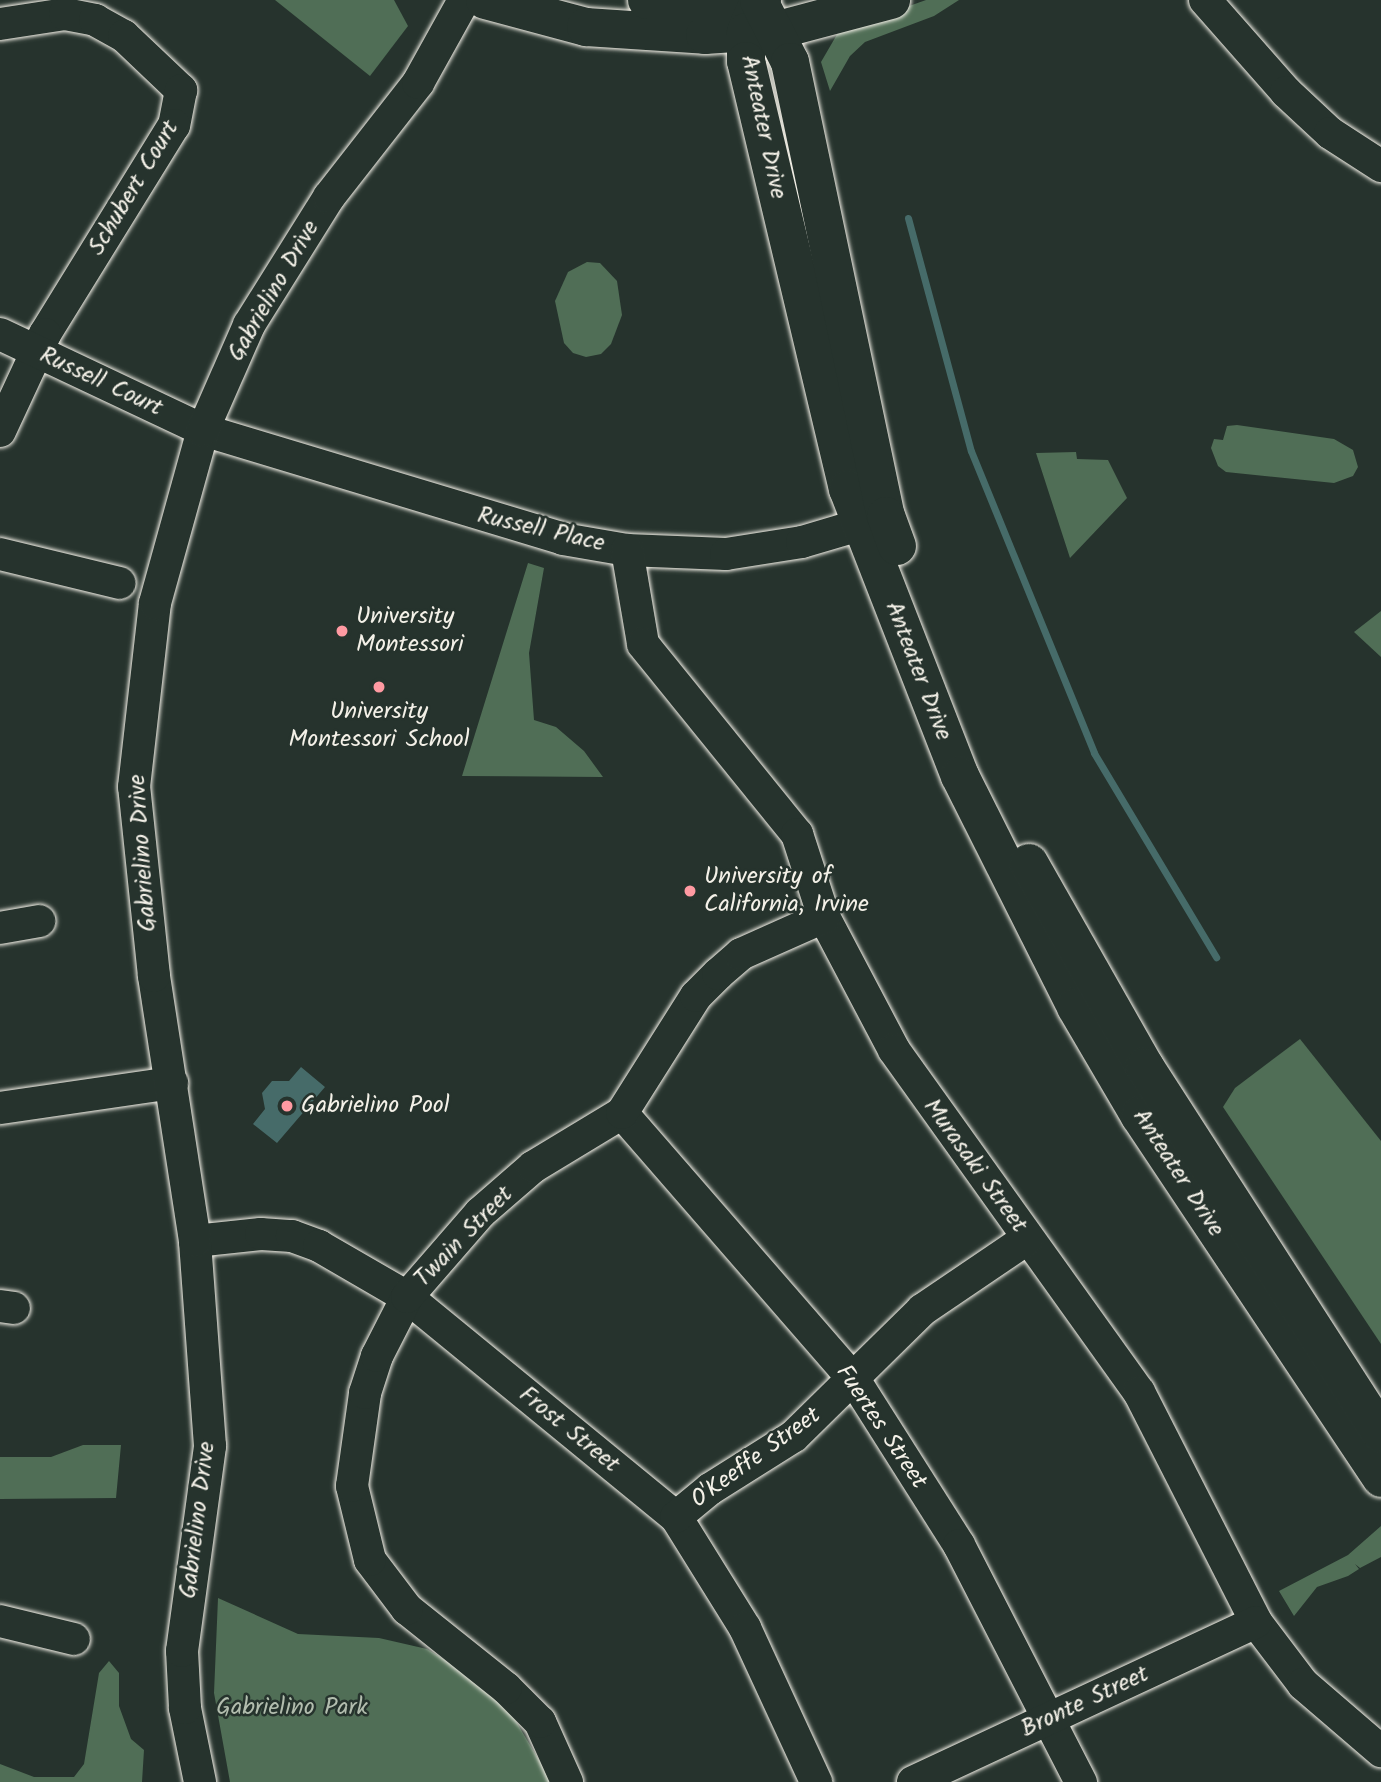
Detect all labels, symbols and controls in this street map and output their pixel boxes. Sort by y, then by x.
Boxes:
street label: Anteater Drive [734,52,792,202]
street label: Schubert Court [82,115,186,261]
street label: Gabrielino Drive [222,215,326,367]
street label: Russell Court [35,341,167,423]
street label: Russell Place [475,501,607,559]
street label: Anteater Drive [878,597,958,745]
place label: University Montessori [356,603,464,659]
marker: University Montessori [334,623,350,639]
marker: University Montessori School [371,679,387,695]
place label: University Montessori School [288,698,470,754]
street label: Gabrielino Drive [123,773,163,933]
place label: University of California, Irvine [704,863,869,919]
marker: University of California, Irvine [682,883,698,899]
place label: Gabrielino Pool [301,1092,450,1120]
street label: Murasaki Street [917,1093,1033,1239]
marker: Gabrielino Pool [279,1098,295,1114]
street label: Anteater Drive [1126,1104,1230,1242]
street label: Twain Street [409,1181,519,1293]
street label: Fuertes Street [829,1359,933,1495]
street label: Frost Street [513,1381,625,1479]
street label: O'Keeffe Street [686,1401,826,1515]
street label: Gabrielino Drive [174,1440,222,1600]
street label: Bronte Street [1017,1660,1153,1744]
park label: Gabrielino Park [216,1694,368,1722]

